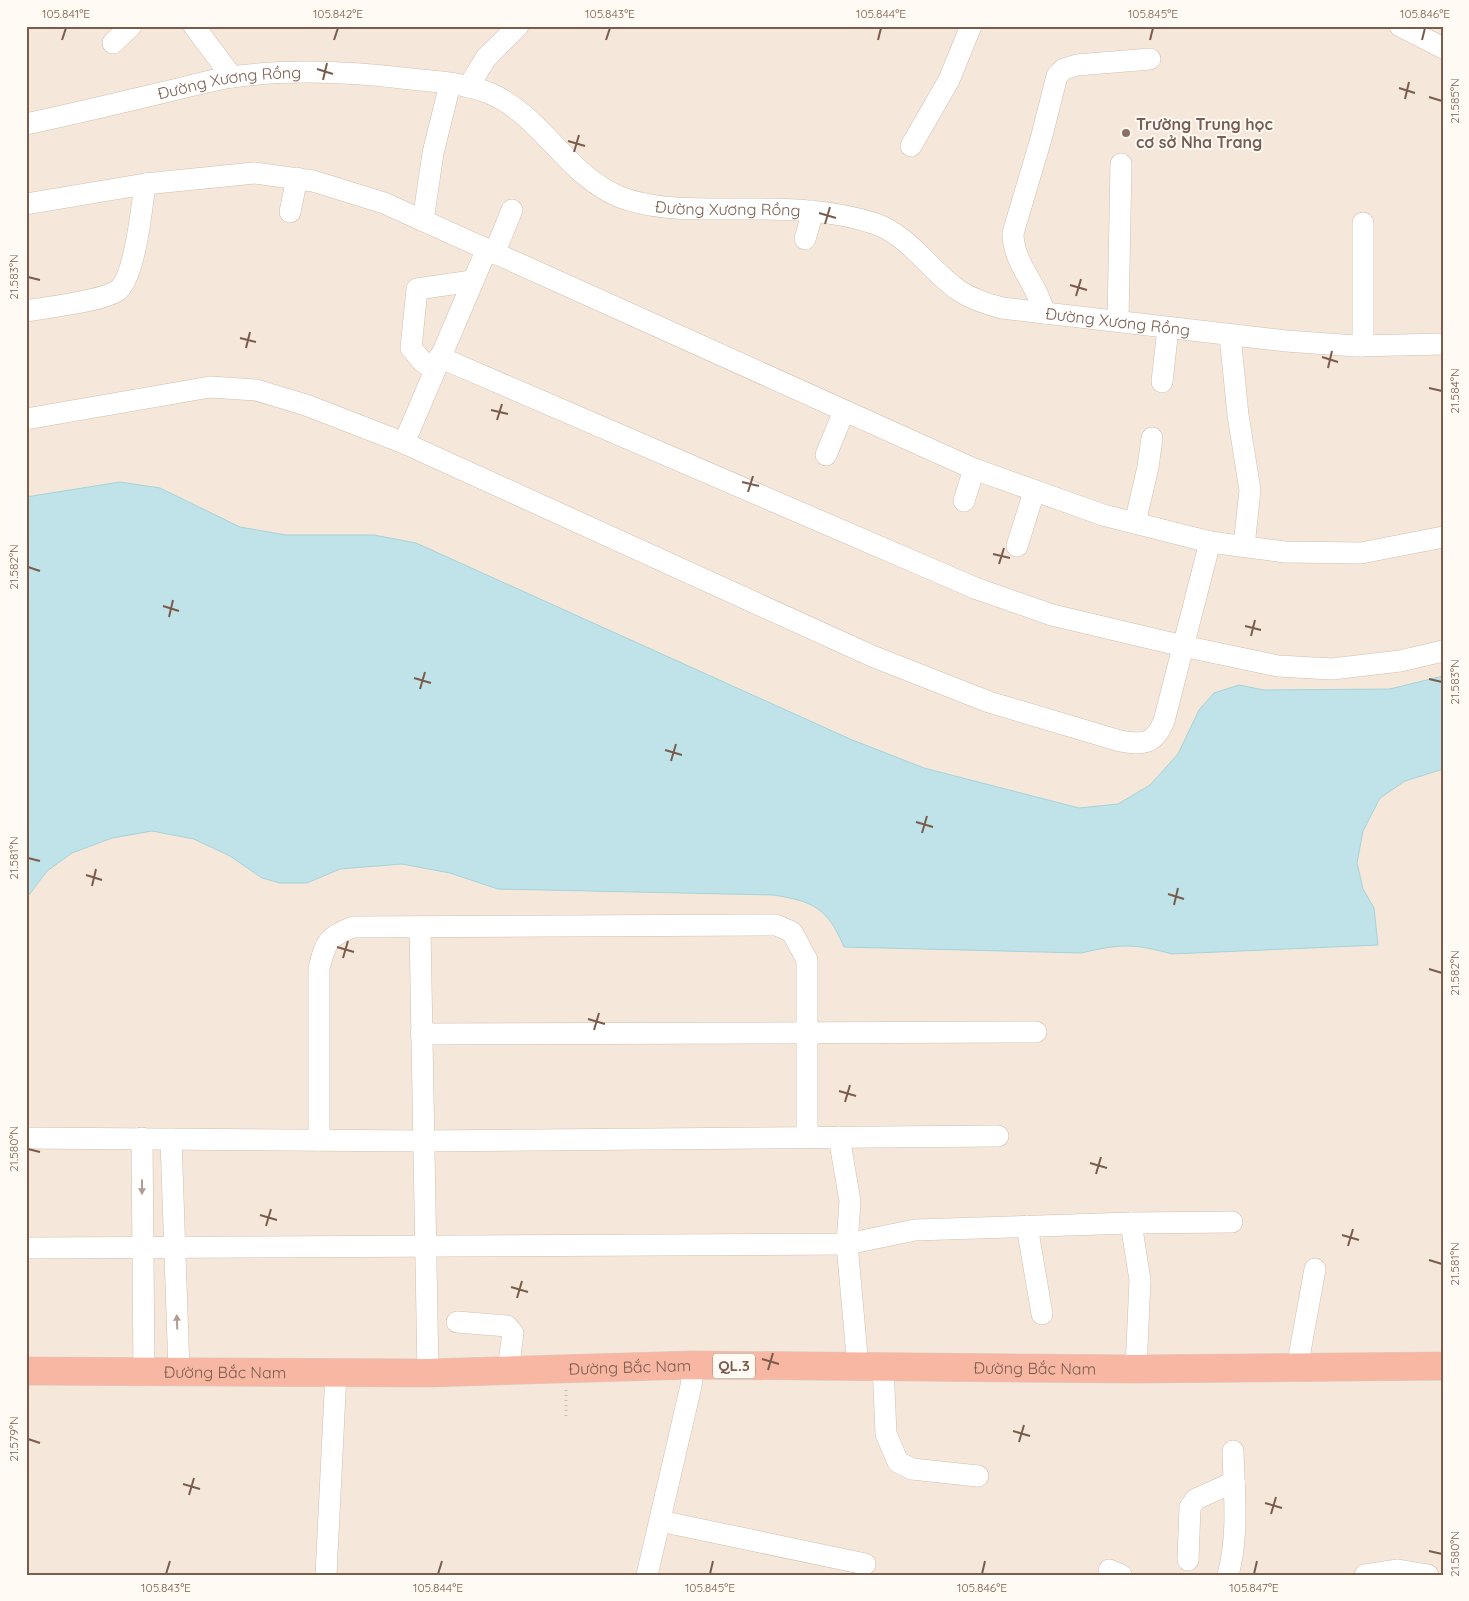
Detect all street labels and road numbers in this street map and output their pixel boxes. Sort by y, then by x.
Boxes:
street label: Đường Xương Rồng [155,62,301,103]
street label: Đường Xương Rồng [654,196,801,220]
street label: Đường Xương Rồng [1044,303,1191,340]
road number: QL.3 [713,1354,755,1378]
street label: Đường Bắc Nam [568,1355,692,1379]
street label: Đường Bắc Nam [973,1358,1096,1379]
street label: Đường Bắc Nam [164,1362,286,1382]

